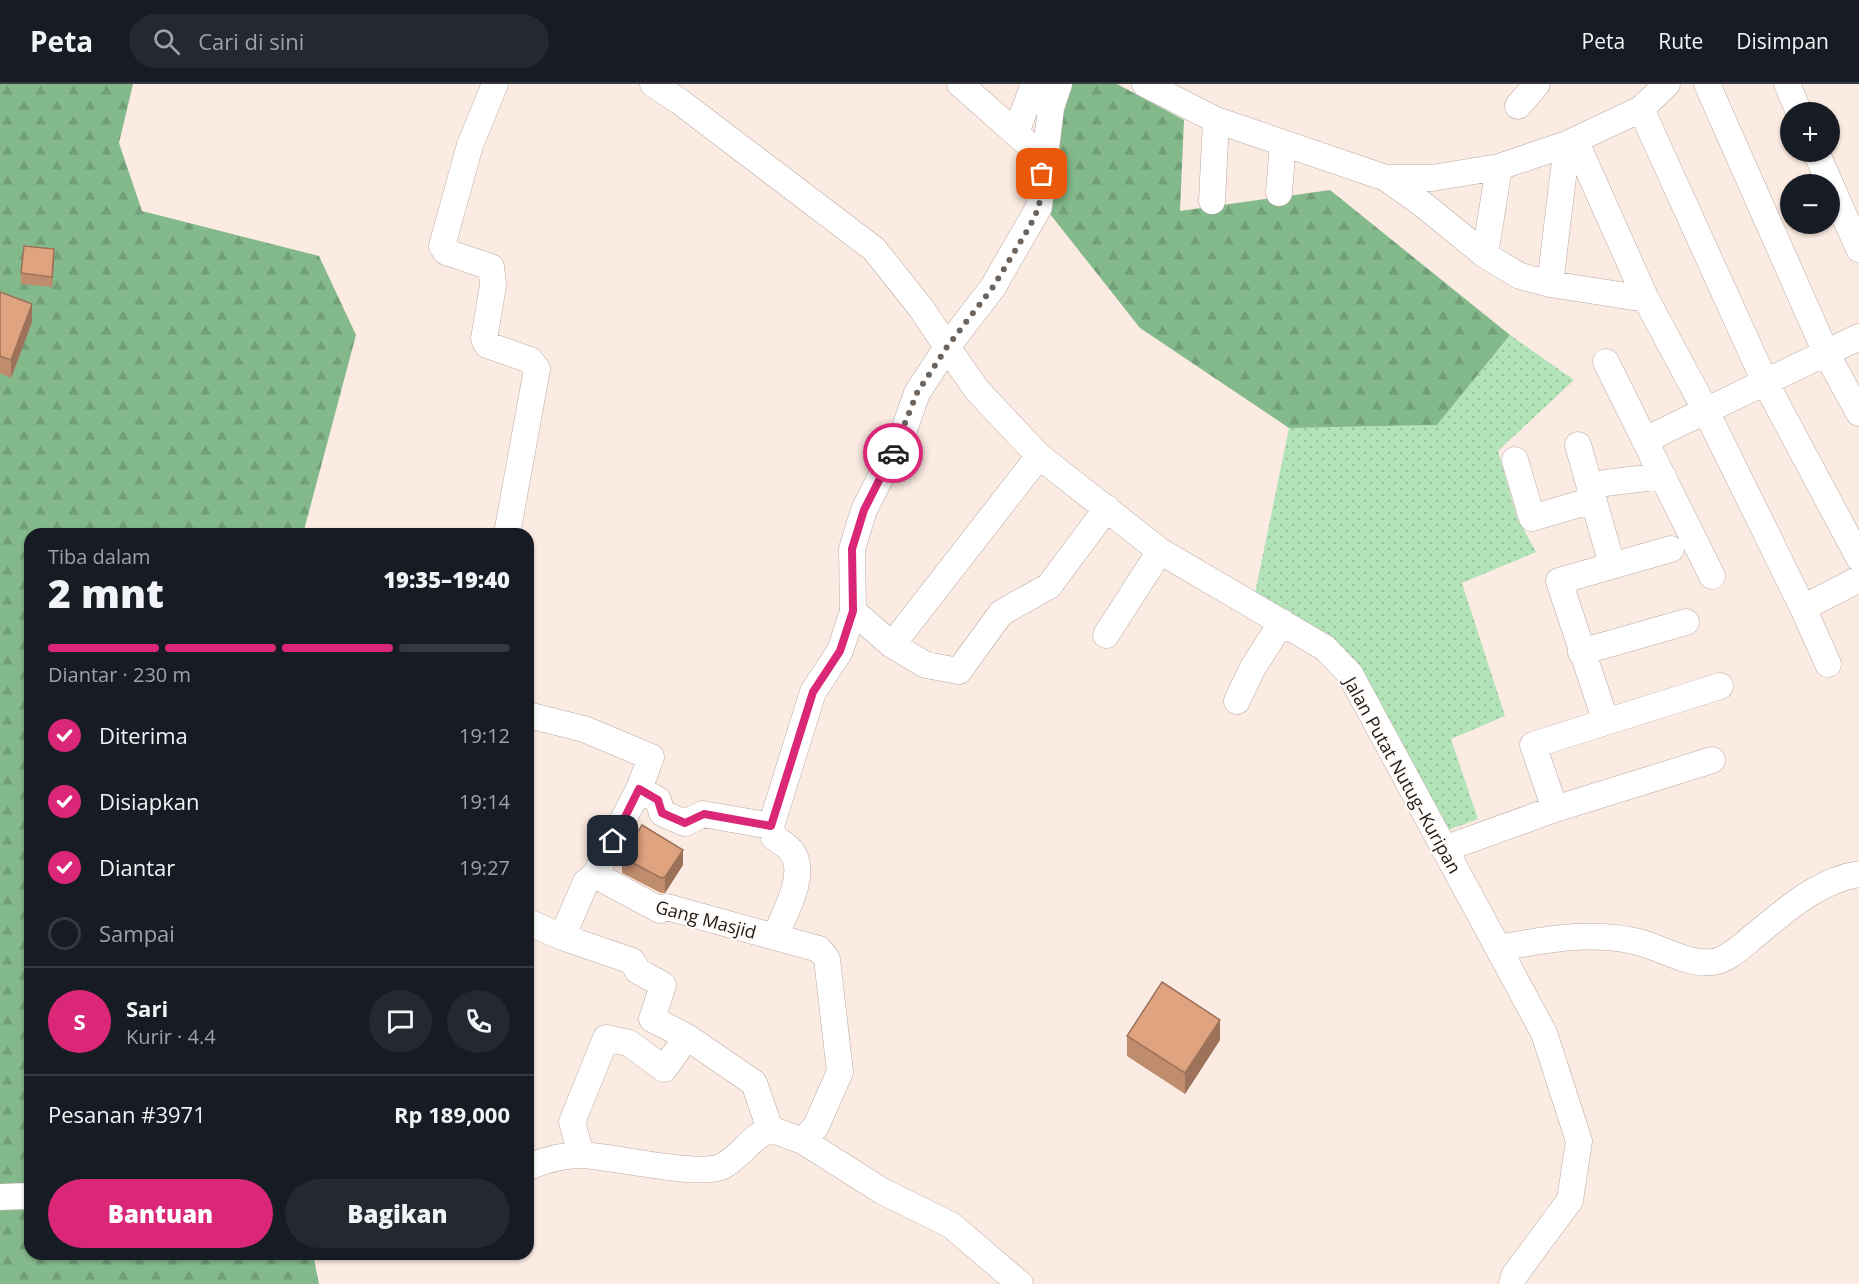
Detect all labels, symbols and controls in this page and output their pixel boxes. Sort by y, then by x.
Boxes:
search box [129,14,549,68]
text: Peta [30,22,93,60]
icon: search [150,25,183,58]
text: Cari di sini [198,26,304,56]
text: Peta [1582,27,1625,55]
text: Rute [1658,27,1703,55]
text: Disimpan [1736,27,1829,55]
map controls [1780,102,1840,234]
button: + [1780,102,1840,162]
pin [1016,148,1067,199]
icon: bag [1025,157,1058,190]
button: − [1780,174,1840,234]
courier [863,423,923,483]
icon: car [877,437,910,470]
text: Tiba dalam [48,543,151,570]
text: 19:35–19:40 [383,564,510,594]
text: 2 mnt [48,566,164,619]
text: Diantar · 230 m [48,661,191,688]
street label: Jalan Putat Nutug–Kuripan [1338,671,1467,878]
icon: check [48,719,81,752]
text: Diterima [99,720,188,750]
text: 19:12 [459,722,510,749]
icon: check [48,785,81,818]
text: Disiapkan [99,786,200,816]
text: 19:14 [459,788,510,815]
pin [587,815,638,866]
icon: home [596,824,629,857]
icon: check [48,851,81,884]
text: Diantar [99,852,175,882]
text: 19:27 [459,854,510,881]
street label: Gang Masjid [653,894,759,944]
text: Sampai [99,918,175,948]
button: chat [369,990,432,1053]
button: phone [447,990,510,1053]
text: Sari [126,993,168,1023]
text: S [73,1006,86,1036]
text: Kurir · 4.4 [126,1023,216,1050]
text: Pesanan #3971 [48,1099,206,1129]
text: Rp 189,000 [394,1099,510,1129]
button: Bantuan [48,1179,273,1248]
button: Bagikan [285,1179,510,1248]

